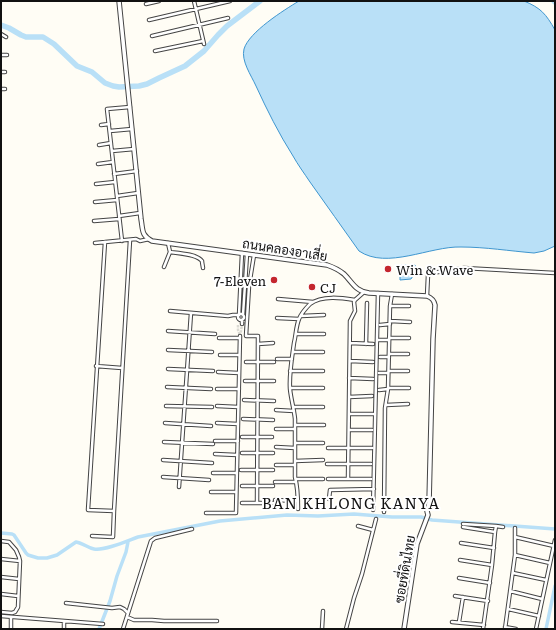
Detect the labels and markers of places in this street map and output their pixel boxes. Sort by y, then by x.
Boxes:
place label: Win & Wave [396,260,473,279]
marker: Win & Wave [383,264,393,274]
place label: 7-Eleven [214,271,266,290]
marker: 7-Eleven [269,275,279,285]
place label: CJ [320,278,336,297]
marker: CJ [307,282,317,292]

